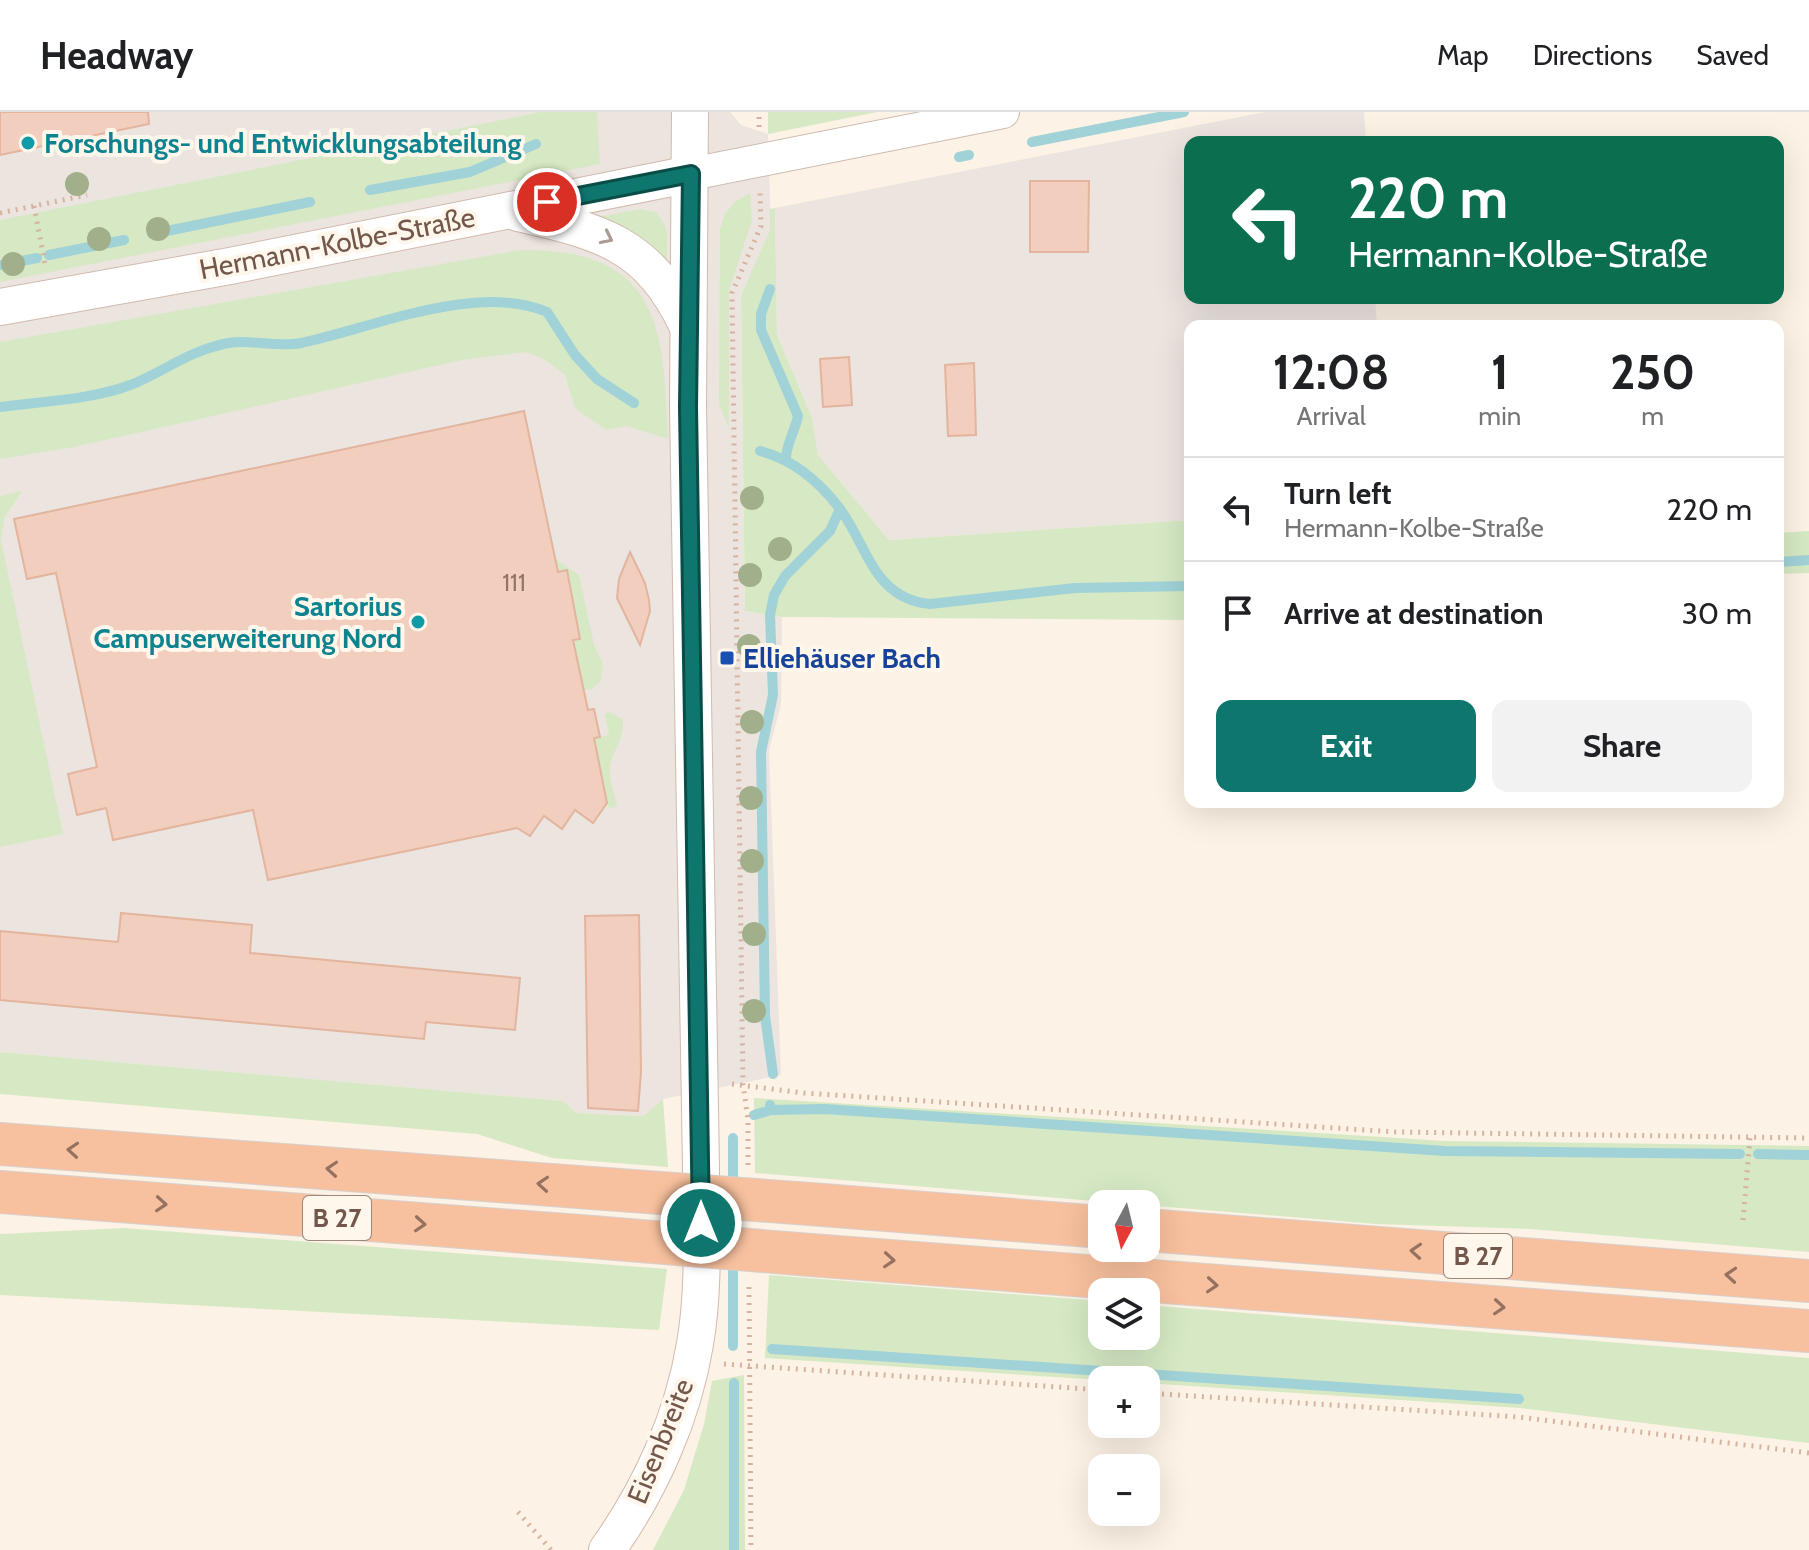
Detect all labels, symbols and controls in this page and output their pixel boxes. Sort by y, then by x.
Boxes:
text: Headway [40,32,193,79]
text: Map [1437,38,1489,72]
text: Directions [1533,38,1652,72]
text: Saved [1696,38,1769,72]
place label: Forschungs- und Entwicklungsabteilung [44,126,522,160]
marker: Forschungs- und Entwicklungsabteilung [19,134,37,152]
text: 220 m [1348,164,1508,232]
pin [513,168,581,236]
icon: left [1216,168,1320,272]
icon: arrive [525,180,569,224]
street label: Hermann-Kolbe-Straße [196,200,478,286]
one-way arrow [598,228,613,244]
text: Hermann-Kolbe-Straße [1348,232,1708,276]
text: 12:08 [1273,343,1390,401]
text: 1 [1491,343,1509,401]
text: 250 [1610,343,1695,401]
text: Arrival [1297,400,1366,432]
text: min [1478,400,1521,432]
text: m [1641,400,1664,432]
text: Turn left [1284,475,1392,512]
icon: left [1216,487,1260,531]
text: 220 m [1667,491,1752,528]
text: Hermann-Kolbe-Straße [1284,512,1544,544]
house number: 111 [502,568,526,597]
place label: Sartorius Campuserweiterung Nord [94,589,402,655]
icon: arrive [1216,591,1260,635]
text: Arrive at destination [1284,595,1544,632]
text: 30 m [1682,595,1752,632]
marker: Sartorius Campuserweiterung Nord [409,613,427,631]
place label: Elliehäuser Bach [743,641,941,675]
marker: Elliehäuser Bach [718,649,736,667]
button: Exit [1216,700,1476,792]
button: Share [1492,700,1752,792]
one-way arrow [66,1142,79,1159]
one-way arrow [325,1161,338,1178]
one-way arrow [536,1176,549,1193]
position arrow [659,1181,743,1265]
north arrow [1088,1190,1160,1262]
map controls [1088,1190,1160,1526]
one-way arrow [155,1195,168,1212]
road number: B 27 [303,1196,371,1240]
one-way arrow [414,1215,427,1232]
road number: B 27 [1444,1234,1512,1278]
one-way arrow [1409,1243,1422,1260]
one-way arrow [883,1251,896,1268]
one-way arrow [1724,1267,1737,1284]
one-way arrow [1205,1276,1218,1293]
button: layers [1088,1278,1160,1350]
one-way arrow [1493,1298,1506,1315]
button: + [1088,1366,1160,1438]
street label: Eisenbreite [620,1374,700,1508]
button: − [1088,1454,1160,1526]

